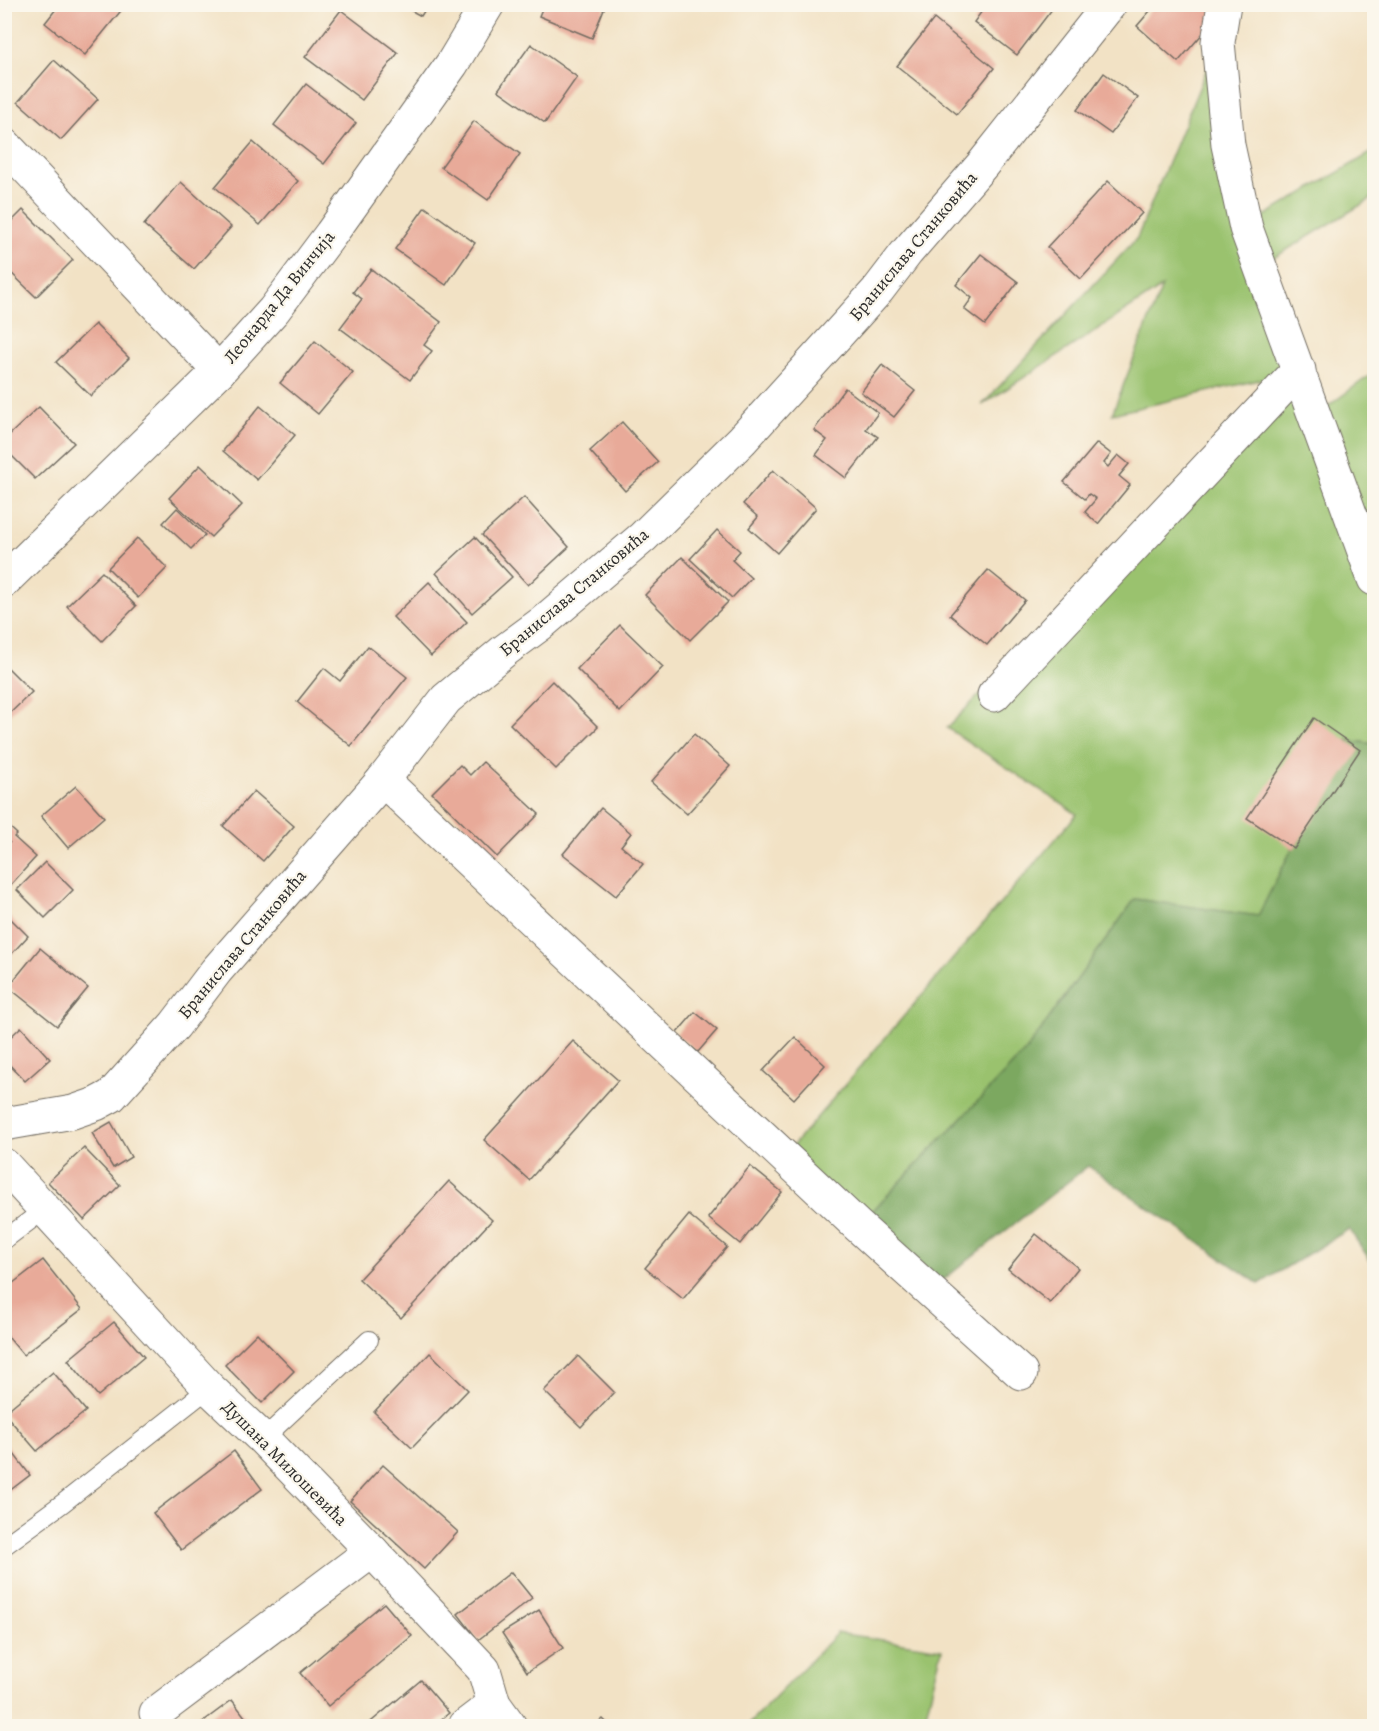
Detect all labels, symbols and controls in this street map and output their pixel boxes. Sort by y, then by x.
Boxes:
street label: Бранислава Станковића [843,166,983,326]
street label: Леонарда Да Винчија [218,225,341,368]
street label: Бранислава Станковића [494,522,654,662]
street label: Бранислава Станковића [172,864,312,1024]
street label: Душана Милошевића [217,1395,354,1532]

